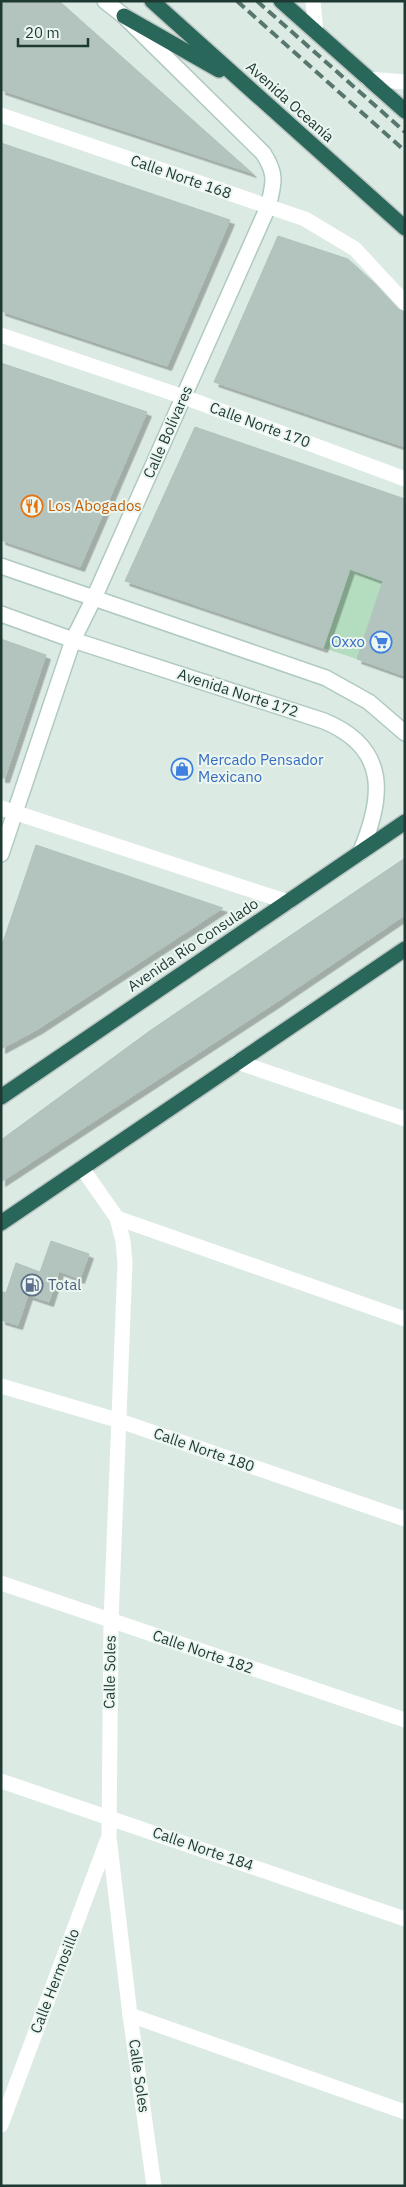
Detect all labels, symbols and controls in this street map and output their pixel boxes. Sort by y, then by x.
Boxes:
scale bar [18,15,88,47]
text: 20 m [25,23,60,42]
street label: Avenida Oceanía [242,57,338,146]
street label: Calle Norte 168 [128,150,234,203]
street label: Calle Bolívares [139,383,196,481]
street label: Calle Norte 170 [207,398,313,452]
restaurant icon: Los Abogados [20,494,44,518]
place label: Los Abogados [48,496,142,515]
supermarket icon: Oxxo [369,630,393,654]
place label: Oxxo [331,632,365,651]
street label: Avenida Norte 172 [175,664,301,721]
place label: Mercado Pensador Mexicano [198,750,324,786]
shop icon: Mercado Pensador Mexicano [170,757,194,781]
street label: Avenida Río Consulado [124,894,262,995]
fuel station icon: Total [20,1273,44,1297]
place label: Total [48,1275,81,1294]
street label: Calle Norte 180 [151,1423,257,1476]
street label: Calle Norte 182 [150,1625,256,1678]
street label: Calle Soles [99,1635,120,1709]
street label: Calle Norte 184 [150,1822,256,1875]
street label: Calle Hermosillo [26,1926,83,2036]
street label: Calle Soles [125,2038,154,2114]

